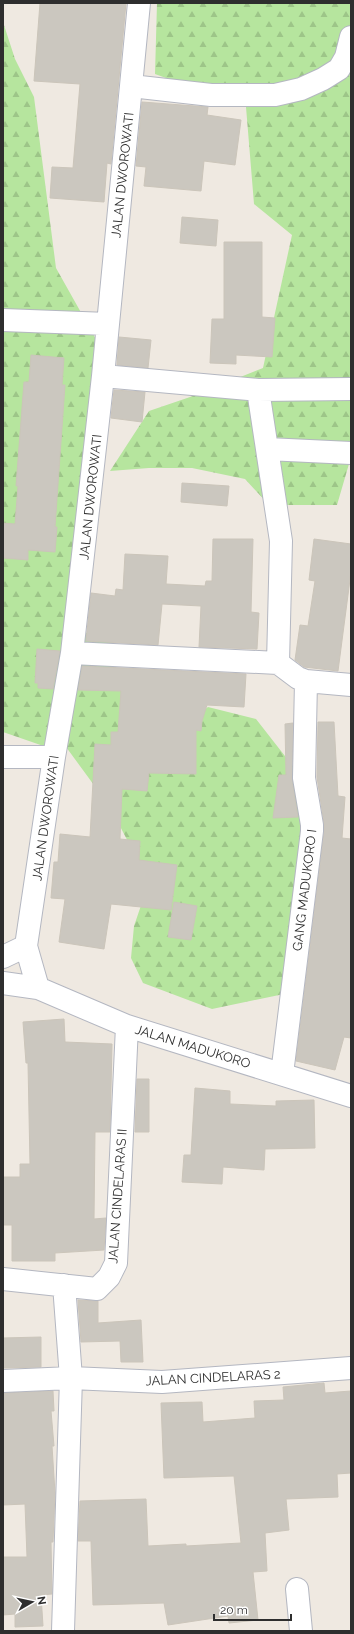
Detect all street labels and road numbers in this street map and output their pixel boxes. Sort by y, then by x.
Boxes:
street label: JALAN DWOROWATI [108,111,137,239]
street label: JALAN DWOROWATI [76,433,105,561]
street label: JALAN DWOROWATI [29,754,62,882]
street label: GANG MADUKORO I [290,828,319,952]
street label: JALAN MADUKORO [133,1022,253,1071]
street label: JALAN CINDELARAS II [105,1128,130,1264]
street label: JALAN CINDELARAS 2 [145,1366,281,1389]

